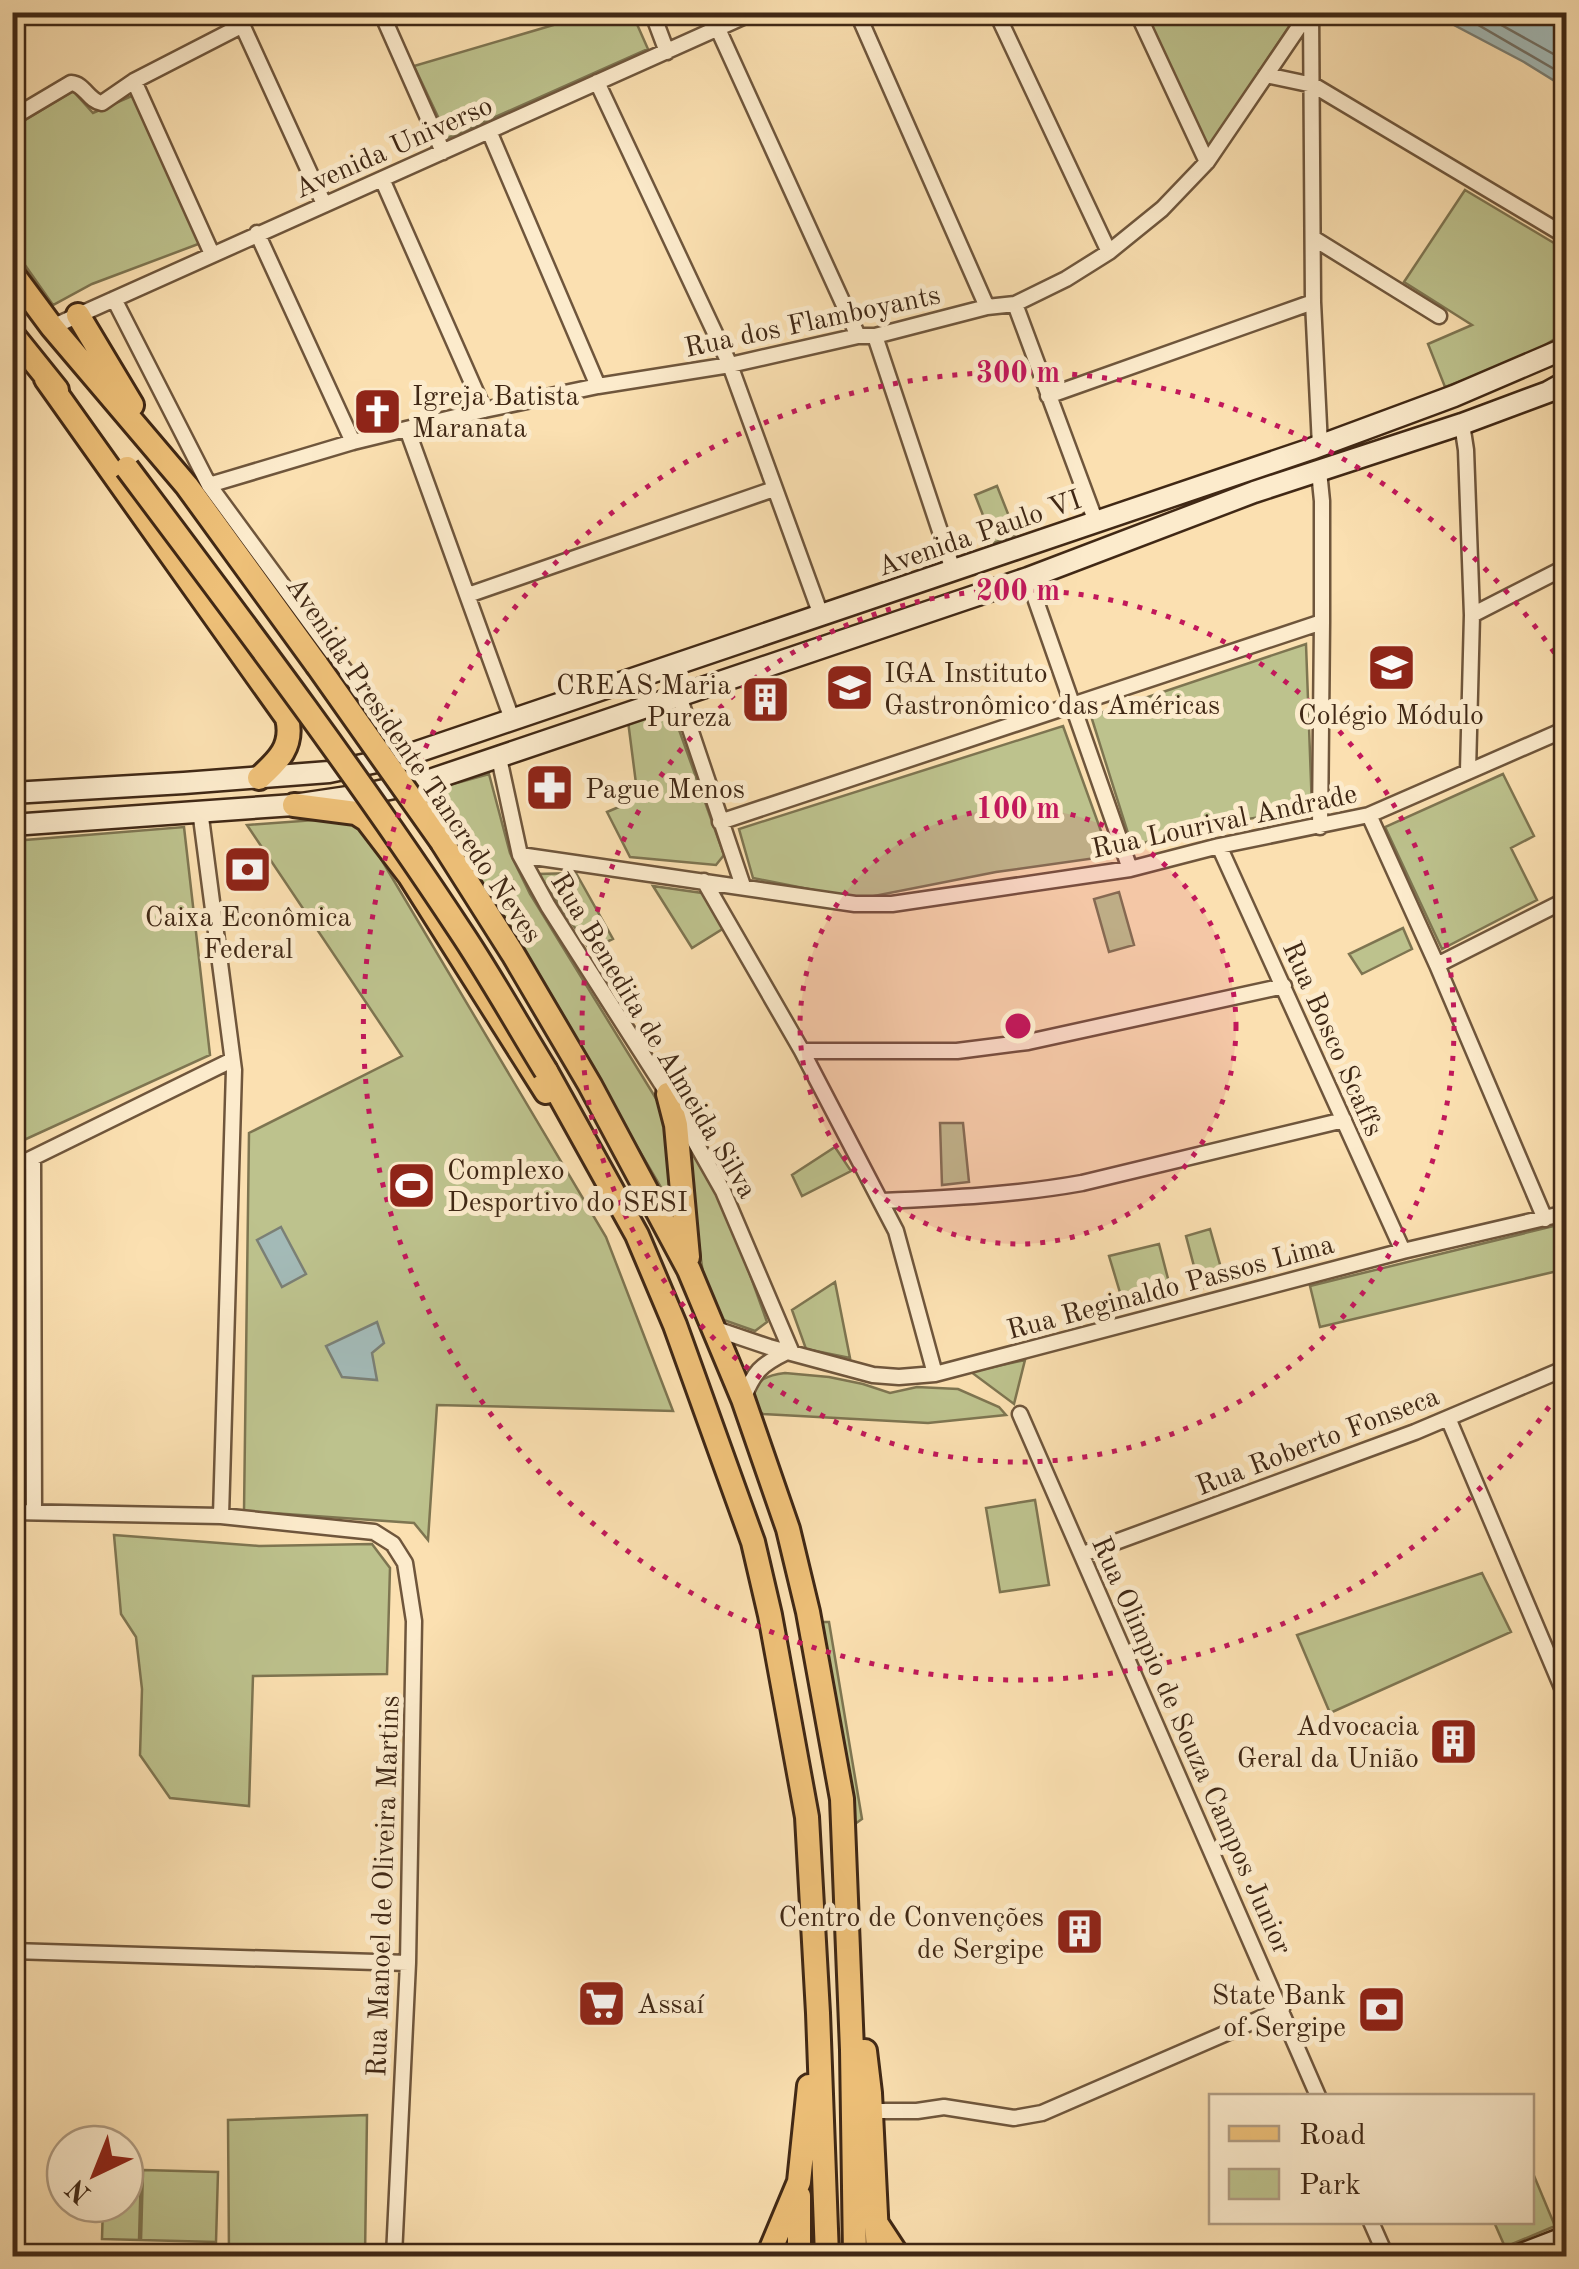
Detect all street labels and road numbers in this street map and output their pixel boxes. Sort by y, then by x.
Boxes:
street label: Avenida Universo [291,93,497,205]
street label: Rua dos Flamboyants [682,282,943,364]
street label: Avenida Paulo VI [874,487,1085,583]
street label: Avenida Presidente Tancredo Neves [279,573,546,949]
street label: Rua Lourival Andrade [1089,781,1360,865]
street label: Rua Benedita de Almeida Silva [544,869,761,1204]
street label: Rua Bosco Scaffs [1276,938,1387,1141]
street label: Rua Reginaldo Passos Lima [1004,1232,1337,1346]
street label: Rua Roberto Fonseca [1193,1383,1444,1502]
street label: Rua Olimpio de Souza Campos Junior [1085,1533,1295,1959]
street label: Rua Manoel de Oliveira Martins [364,1695,406,2077]

